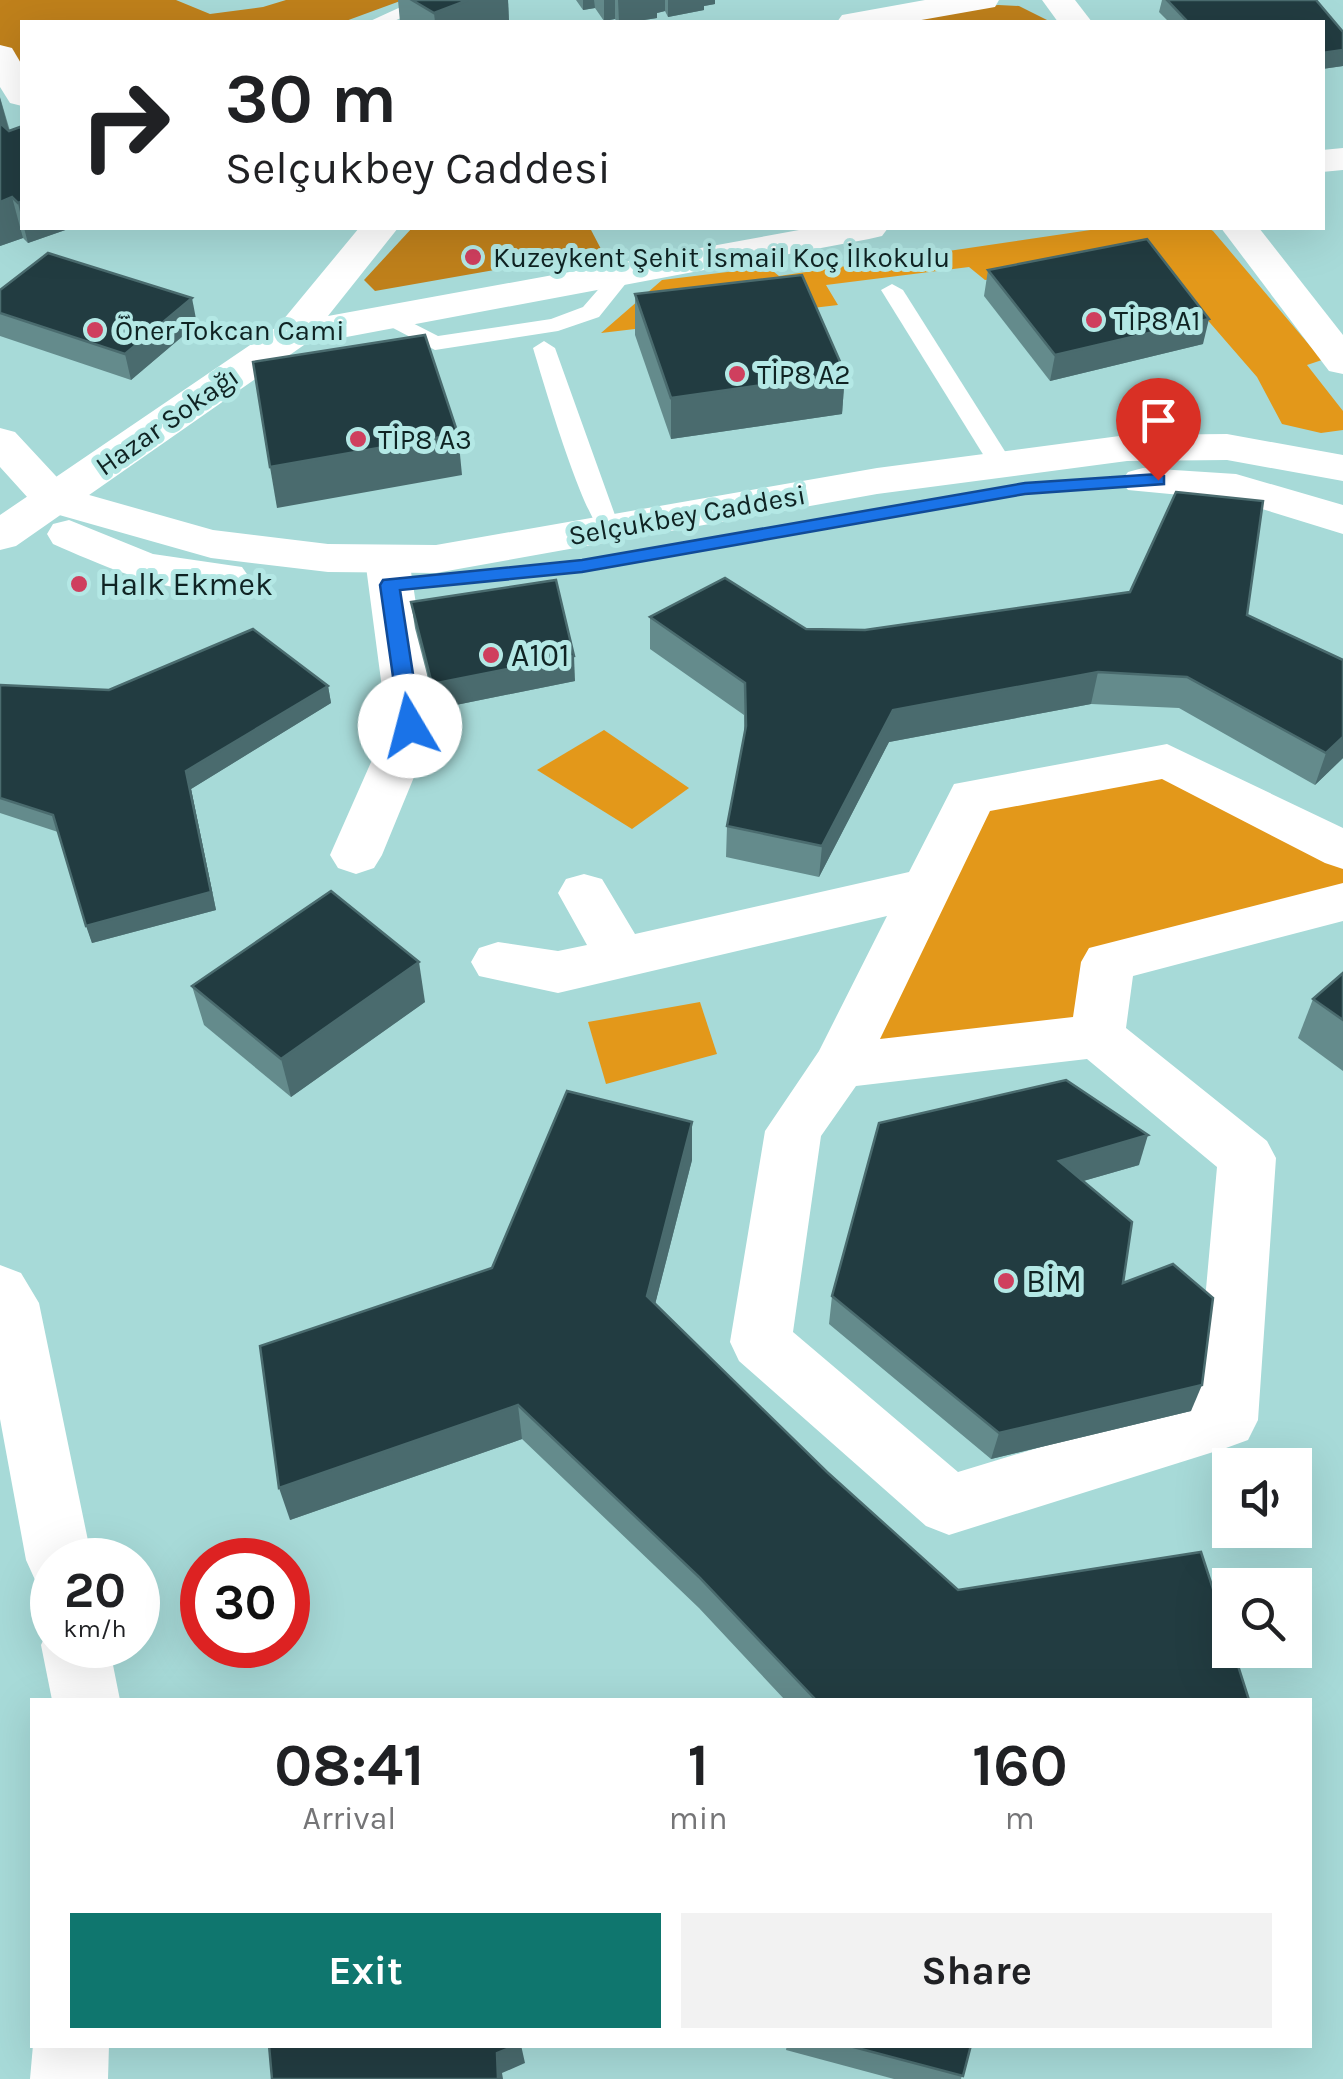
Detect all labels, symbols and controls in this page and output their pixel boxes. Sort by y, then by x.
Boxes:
text: 30 m [225,58,397,140]
icon: right [60,60,190,190]
text: Selçukbey Caddesi [225,142,611,194]
place label: Kuzeykent Şehit İsmail Koç İlkokulu [493,241,950,274]
marker: Kuzeykent Şehit İsmail Koç İlkokulu [462,246,484,268]
place label: TİP8 A1 [1114,304,1201,337]
marker: TİP8 A1 [1083,309,1105,331]
place label: Öner Tokcan Cami [115,314,345,347]
marker: Öner Tokcan Cami [84,319,106,341]
place label: TİP8 A2 [757,358,851,391]
street label: Hazar Sokağı [89,360,245,482]
marker: TİP8 A2 [726,363,748,385]
pin [1116,378,1201,481]
icon: arrive [1131,393,1186,448]
place label: TİP8 A3 [378,423,472,456]
marker: TİP8 A3 [347,428,369,450]
street label: Selçukbey Caddesi [566,478,808,552]
place label: Halk Ekmek [99,566,273,603]
marker: Halk Ekmek [68,573,90,595]
place label: A101 [511,637,570,674]
marker: A101 [480,644,502,666]
position arrow [358,674,462,778]
place label: BİM [1026,1263,1082,1300]
marker: BİM [995,1270,1017,1292]
map controls [1212,1448,1312,1668]
button: sound [1212,1448,1312,1548]
speed limit sign: 30 [180,1538,310,1668]
text: 20 [64,1561,126,1620]
button: search [1212,1568,1312,1668]
text: km/h [63,1614,127,1643]
text: 08:41 [274,1730,424,1800]
text: 1 [687,1730,709,1800]
text: 160 [972,1730,1068,1800]
text: Arrival [303,1800,396,1837]
text: min [669,1800,728,1837]
text: m [1005,1800,1035,1837]
button: Exit [70,1913,661,2028]
button: Share [681,1913,1272,2028]

